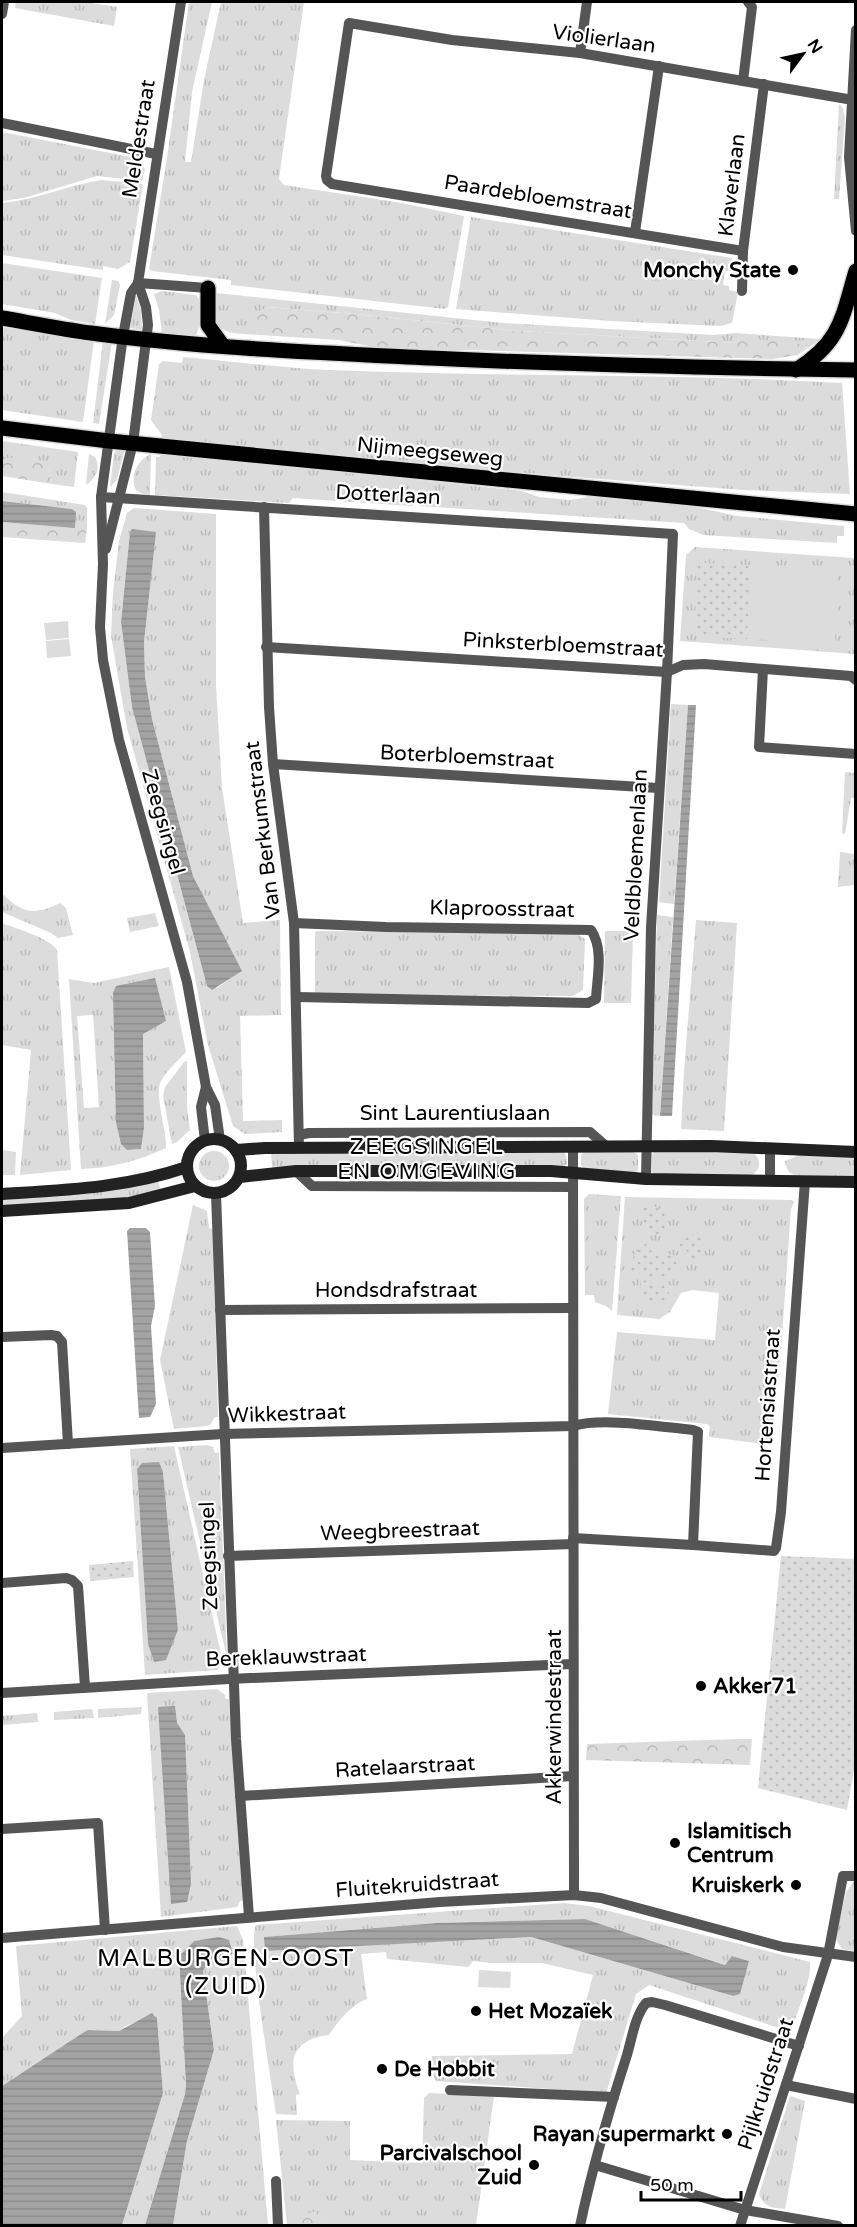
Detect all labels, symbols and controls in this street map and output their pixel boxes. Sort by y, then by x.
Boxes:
street label: Violierlaan [551,19,657,59]
north arrow [773,24,833,84]
text: N [803,36,827,57]
street label: Meldestraat [117,78,161,200]
street label: Klaverlaan [713,132,751,238]
street label: Paardebloemstraat [442,170,634,224]
place label: Monchy State [643,258,781,283]
marker: Monchy State [786,263,800,277]
street label: Nijmeegseweg [356,432,504,472]
street label: Dotterlaan [335,480,441,510]
street label: Pinksterbloemstraat [462,627,664,663]
street label: Van Berkumstraat [240,740,286,920]
street label: Boterbloemstraat [379,740,555,774]
street label: Zeegsingel [136,766,190,878]
street label: Veldbloemenlaan [619,768,653,942]
street label: Klaproosstraat [429,895,575,923]
street label: Sint Laurentiuslaan [360,1101,550,1126]
district label: ZEEGSINGEL EN OMGEVING [337,1134,517,1185]
street label: Hondsdrafstraat [315,1278,477,1303]
street label: Hortensiastraat [750,1328,786,1482]
street label: Wikkestraat [227,1399,347,1429]
street label: Zeegsingel [195,1501,223,1611]
street label: Weegbreestraat [320,1516,480,1546]
street label: Akkerwindestraat [542,1629,567,1805]
street label: Bereklauwstraat [205,1642,367,1672]
place label: Akker71 [713,1674,798,1699]
marker: Akker71 [694,1679,708,1693]
street label: Ratelaarstraat [334,1751,476,1783]
place label: Islamitisch Centrum [687,1819,792,1868]
marker: Islamitisch Centrum [668,1836,682,1850]
street label: Fluitekruidstraat [334,1867,500,1903]
place label: Kruiskerk [691,1873,785,1898]
marker: Kruiskerk [789,1878,803,1892]
district label: MALBURGEN-OOST (ZUID) [97,1944,355,2001]
place label: Het Mozaïek [488,1999,613,2024]
marker: Het Mozaïek [469,2004,483,2018]
street label: Pijlkruidstraat [733,2015,799,2153]
place label: De Hobbit [394,2057,495,2082]
marker: De Hobbit [375,2062,389,2076]
place label: Rayan supermarkt [533,2122,715,2147]
marker: Rayan supermarkt [720,2127,734,2141]
place label: Parcivalschool Zuid [380,2141,522,2190]
marker: Parcivalschool Zuid [527,2158,541,2172]
scale bar [641,2164,742,2202]
text: 50 m [650,2174,694,2196]

